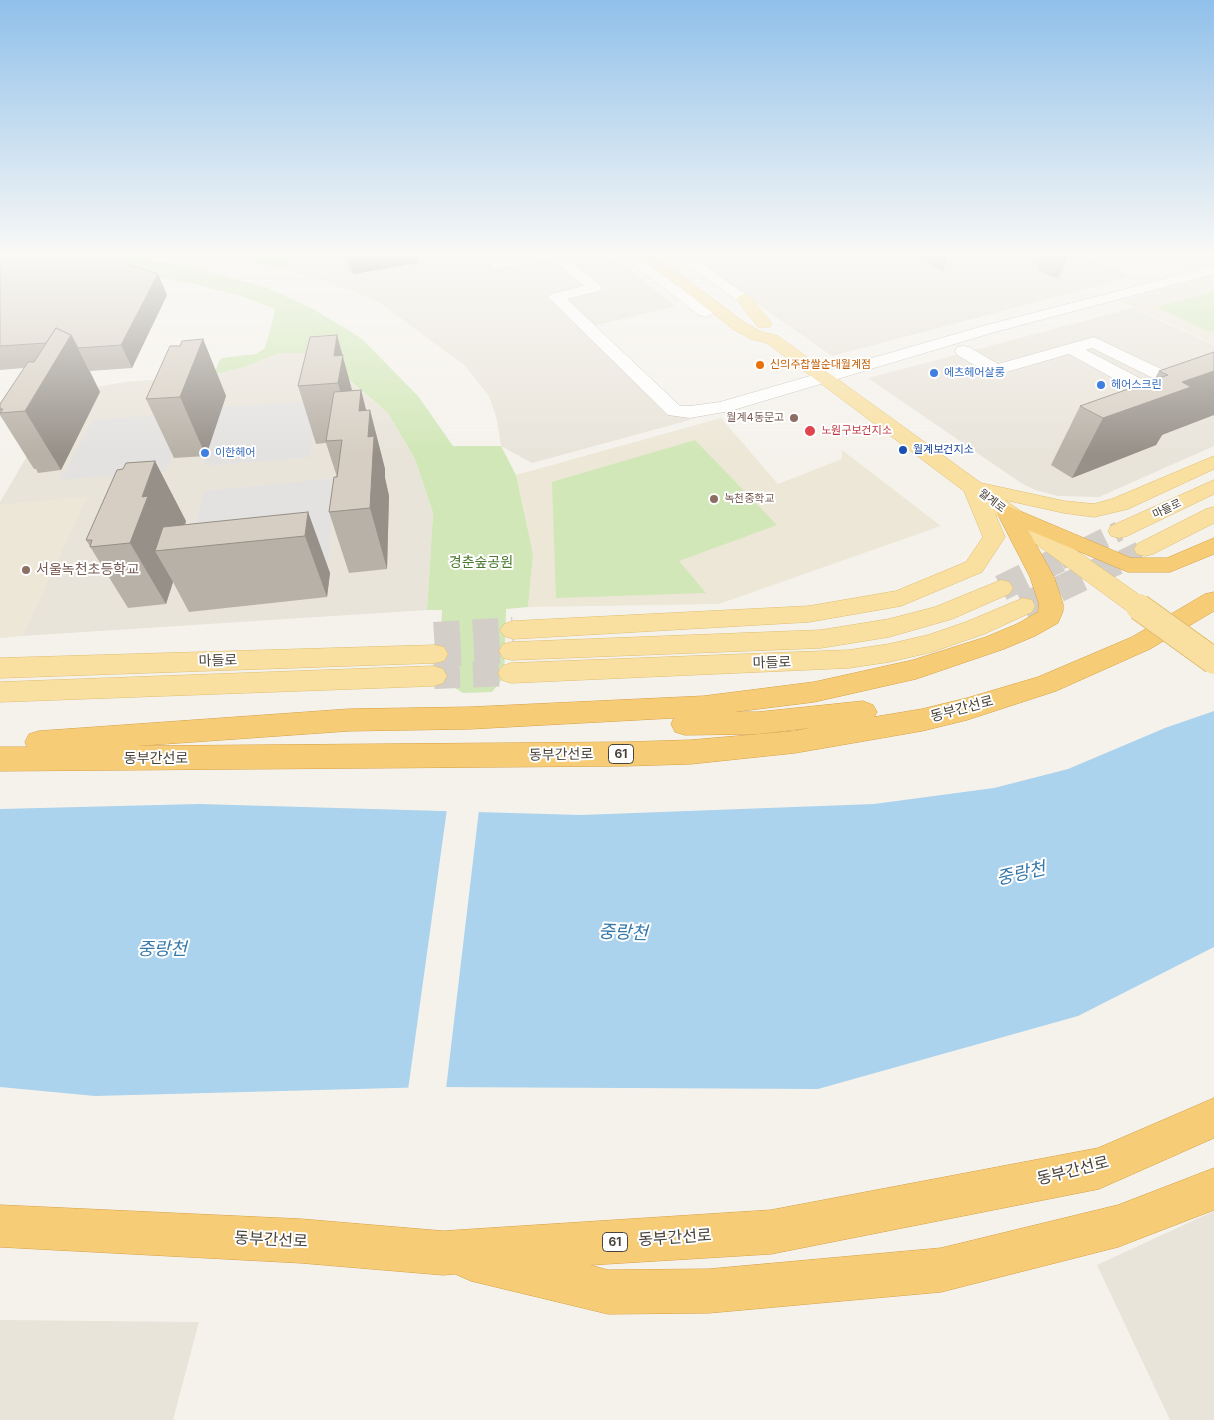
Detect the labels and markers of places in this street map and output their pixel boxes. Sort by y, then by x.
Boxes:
place label: 신의주찹쌀순대월계점 [770,358,871,372]
marker: 신의주찹쌀순대월계점 [754,359,766,371]
place label: 에츠헤어살롱 [944,366,1005,380]
marker: 에츠헤어살롱 [928,367,940,379]
place label: 헤어스크린 [1111,378,1162,392]
marker: 헤어스크린 [1095,379,1107,391]
place label: 월계4동문고 [726,411,784,425]
marker: 월계4동문고 [788,412,800,424]
marker: 노원구보건지소 [803,424,817,438]
place label: 노원구보건지소 [821,424,892,438]
place label: 월계보건지소 [913,443,974,457]
marker: 월계보건지소 [897,444,909,456]
place label: 이한헤어 [215,446,255,460]
marker: 이한헤어 [199,447,211,459]
place label: 녹천중학교 [724,492,775,506]
marker: 녹천중학교 [708,493,720,505]
place label: 서울녹천초등학교 [36,562,139,578]
marker: 서울녹천초등학교 [20,564,32,576]

